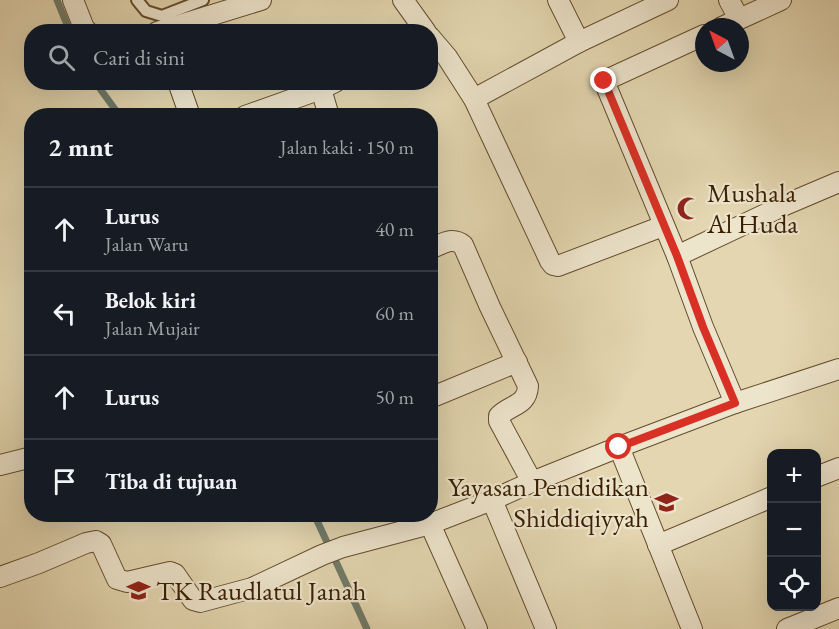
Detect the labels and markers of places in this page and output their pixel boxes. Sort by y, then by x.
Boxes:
place label: Mushala Al Huda [706,175,798,241]
mosque icon: Mushala Al Huda [676,196,702,222]
place label: Yayasan Pendidikan Shiddiqiyyah [448,469,649,535]
school or university icon: Yayasan Pendidikan Shiddiqiyyah [654,490,680,516]
place label: TK Raudlatul Janah [156,573,367,608]
school or university icon: TK Raudlatul Janah [125,578,151,604]

